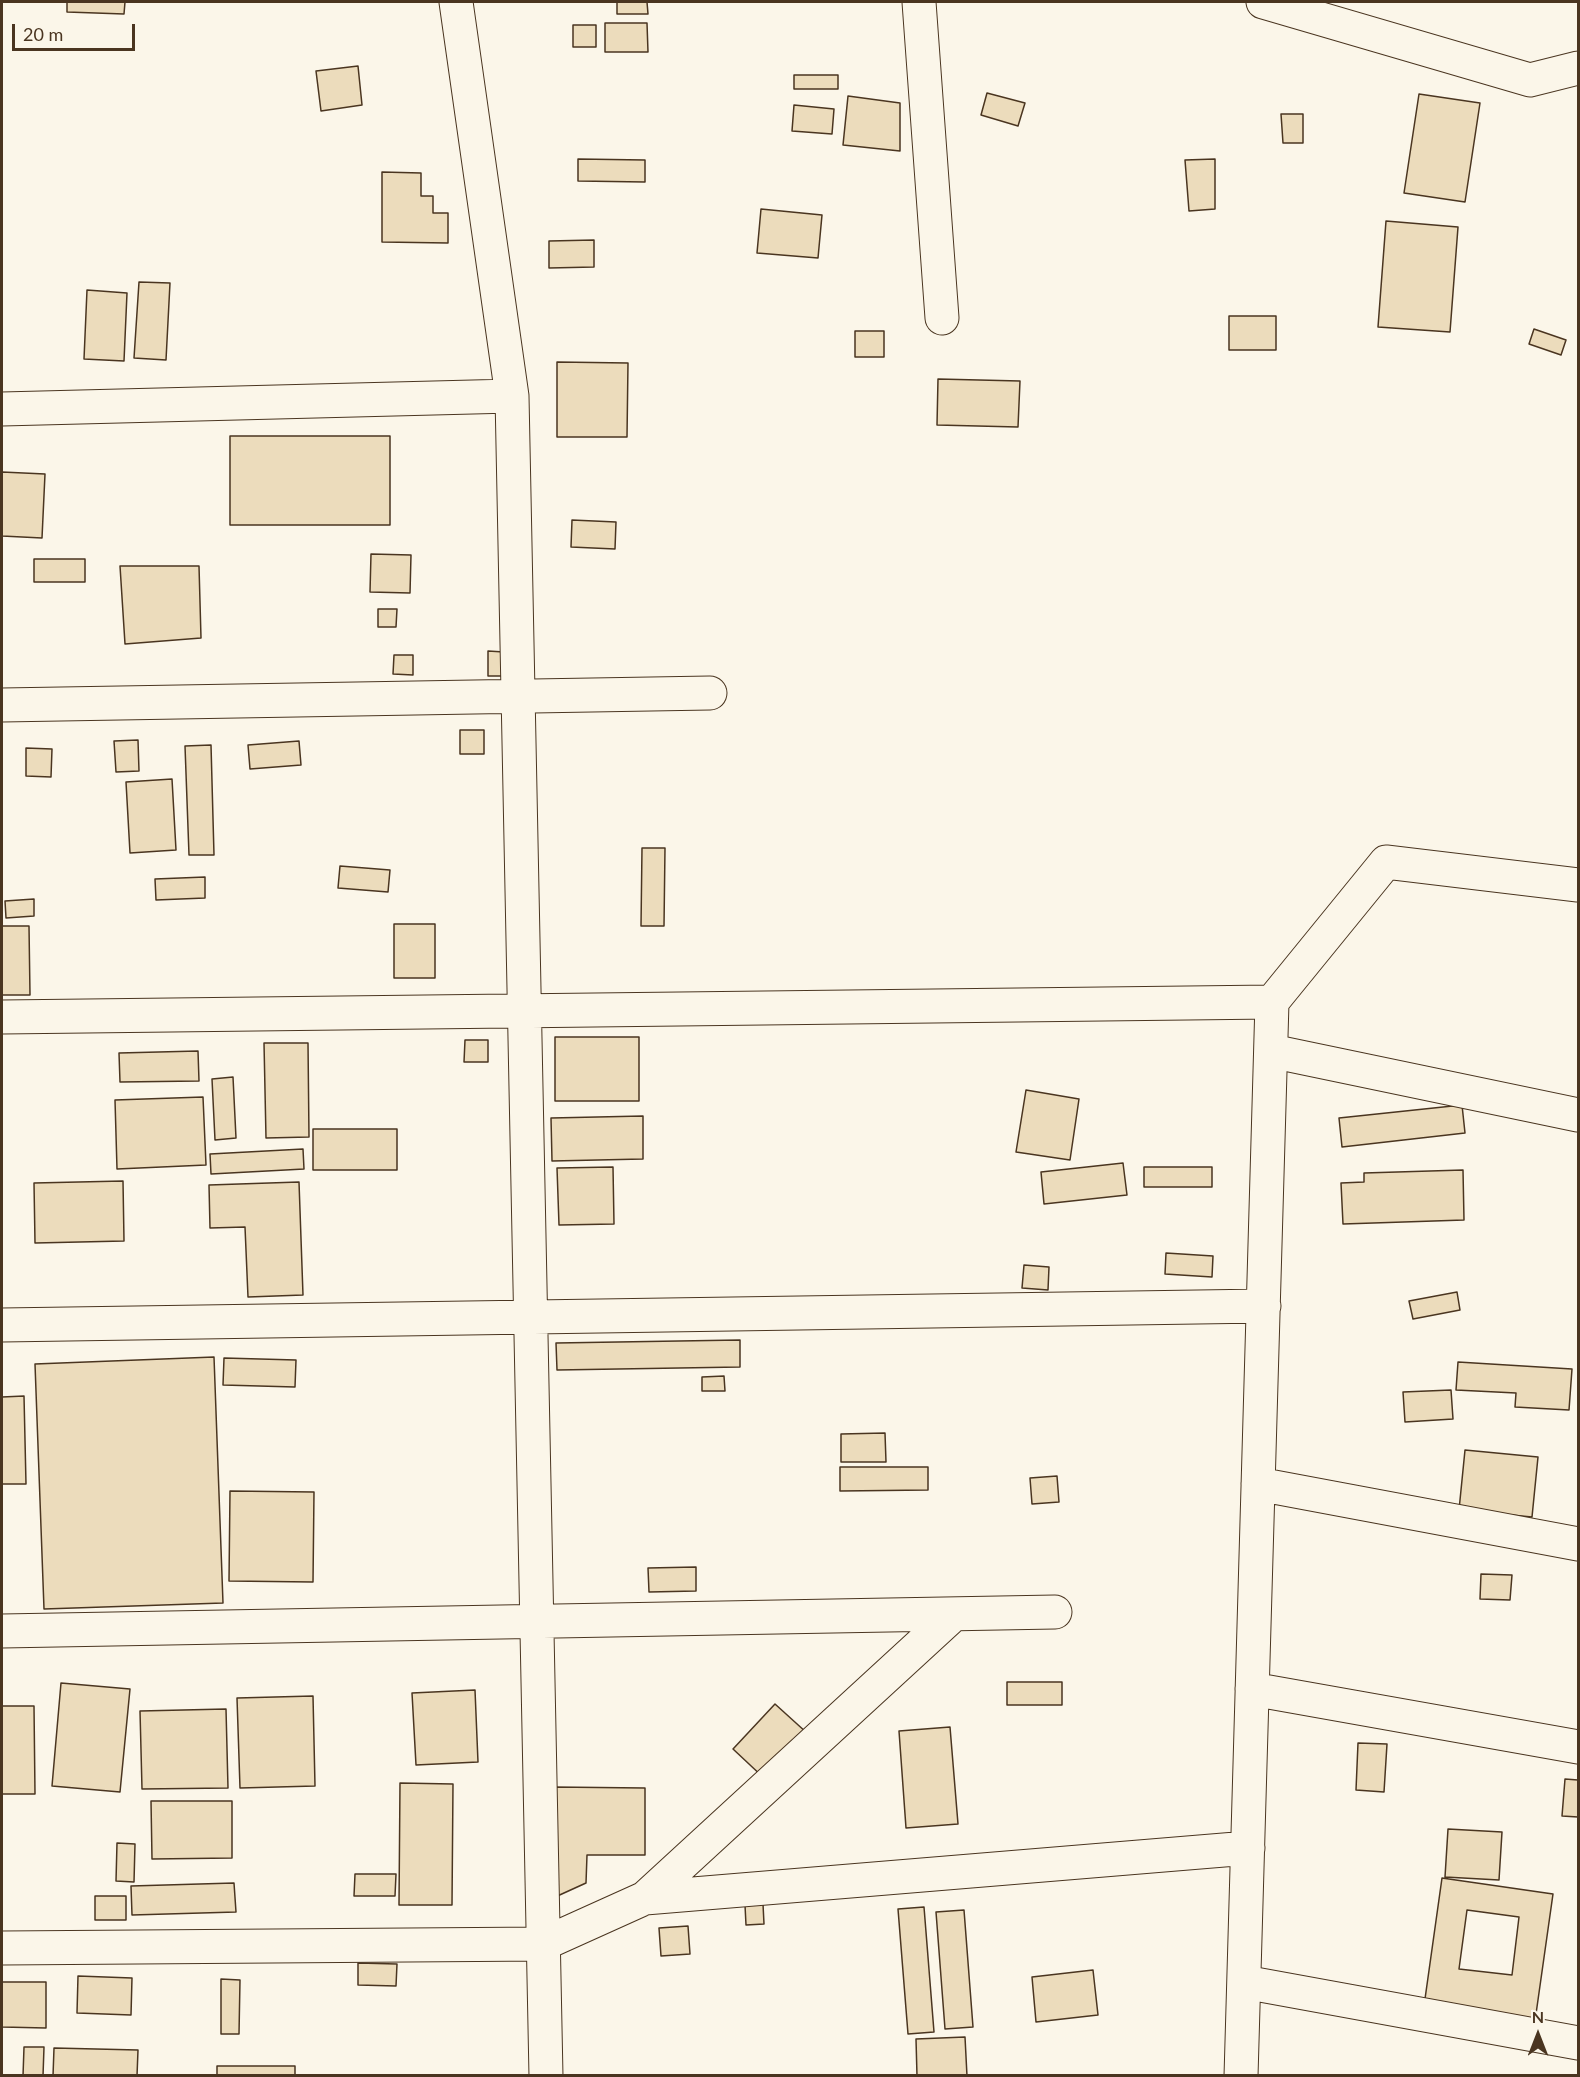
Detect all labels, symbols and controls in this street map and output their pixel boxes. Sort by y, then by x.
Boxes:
scale bar [15,12,138,50]
text: 20 m [23,23,63,45]
north arrow [1508,2005,1568,2065]
text: N [1532,2007,1544,2026]

